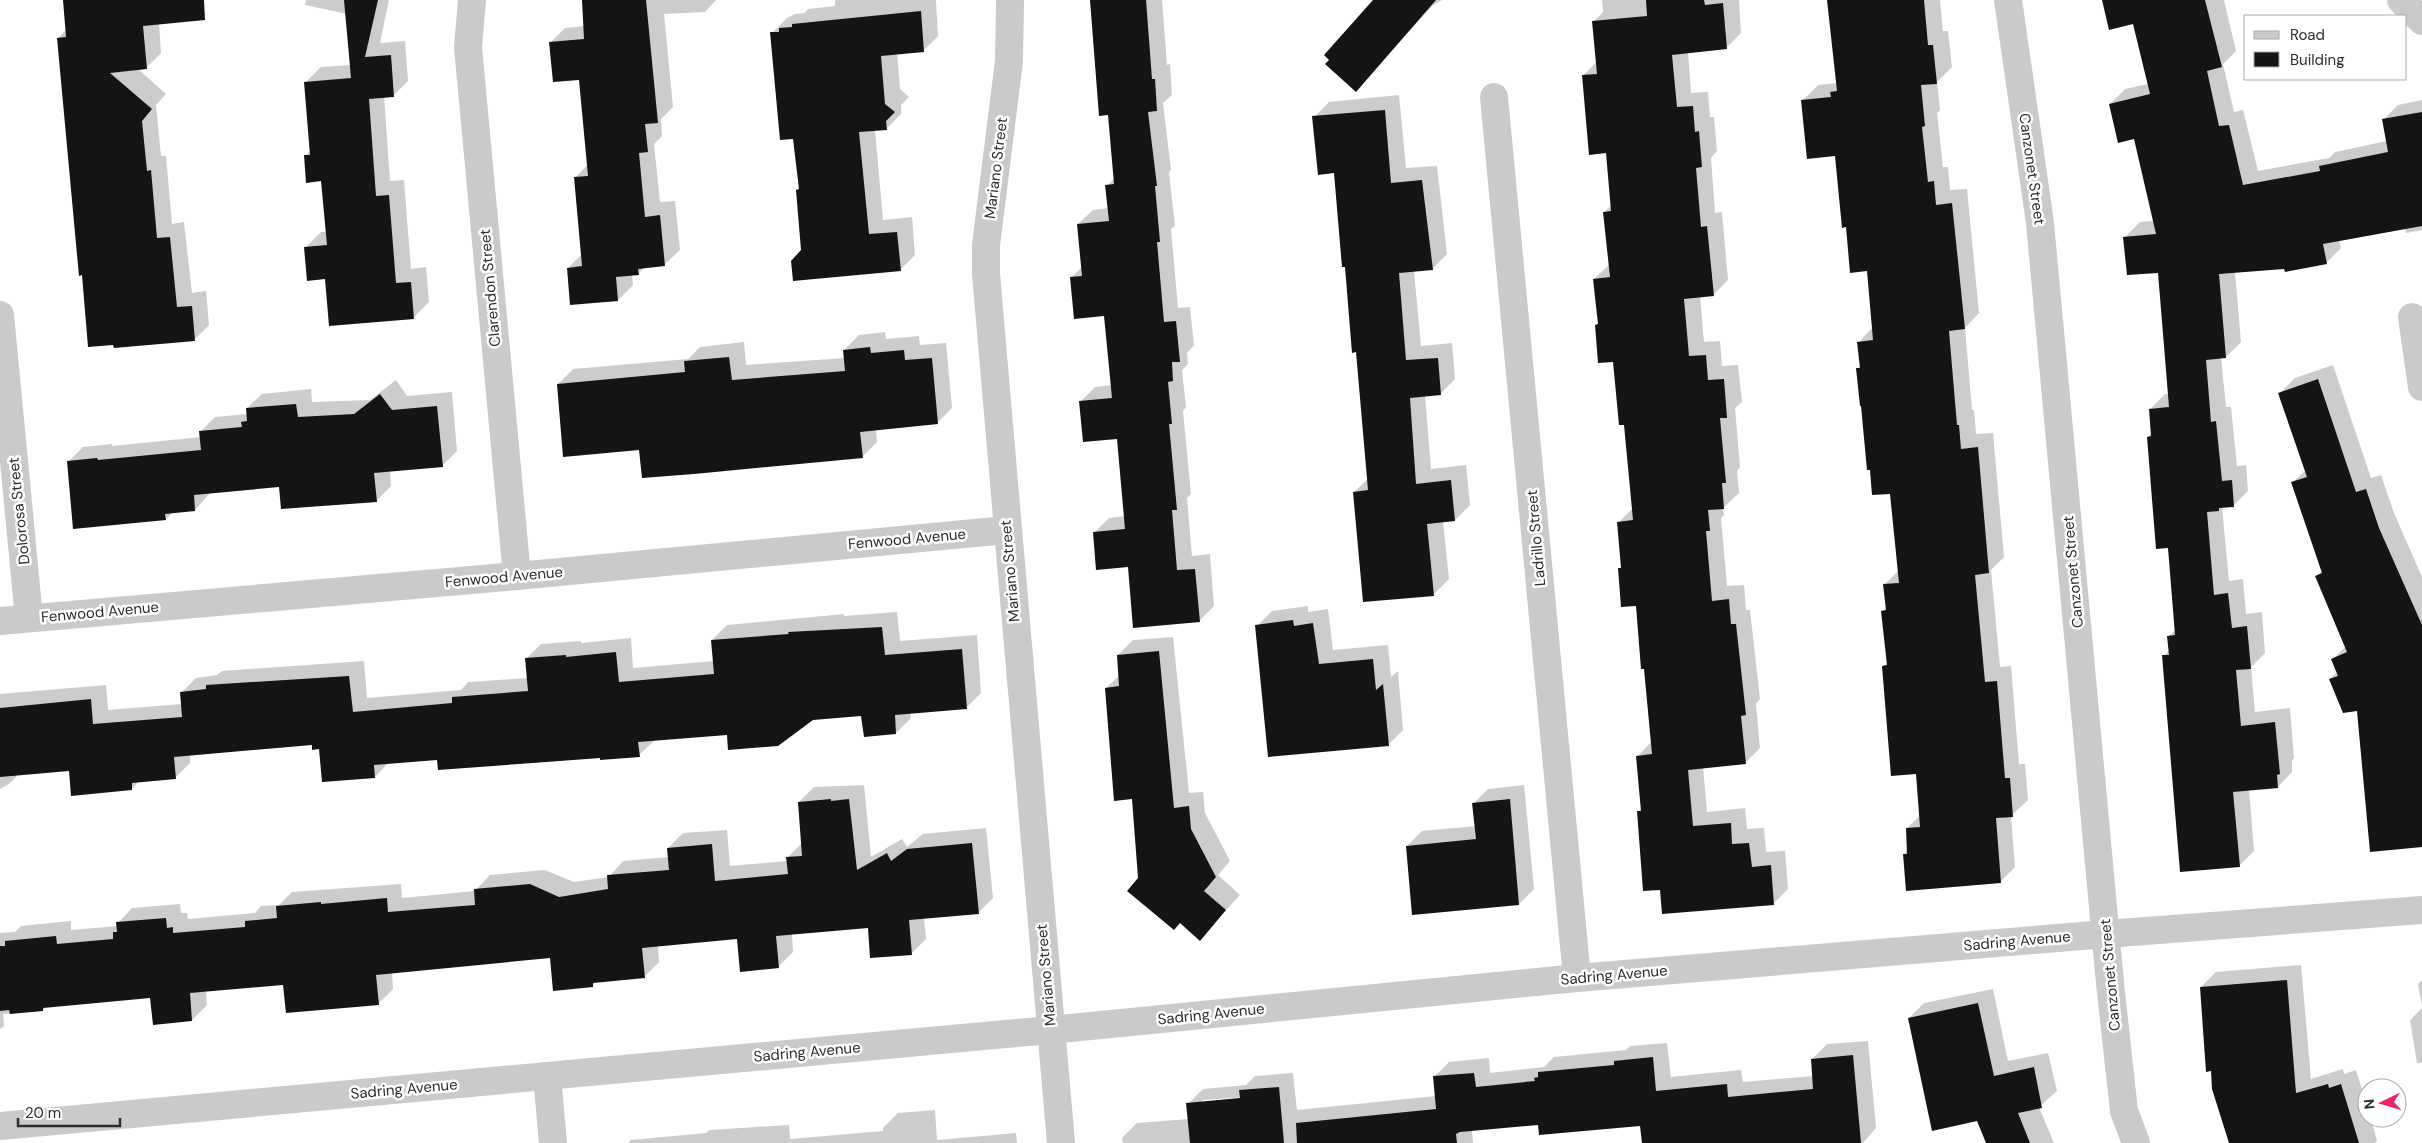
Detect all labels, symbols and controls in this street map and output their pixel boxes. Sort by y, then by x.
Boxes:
legend [2244,15,2407,80]
text: Road [2290,25,2325,45]
text: Building [2290,50,2345,70]
street label: Canzonet Street [2014,112,2050,226]
street label: Mariano Street [980,116,1012,220]
street label: Clarendon Street [475,228,505,348]
street label: Dolorosa Street [3,456,35,566]
street label: Ladrillo Street [1522,489,1550,587]
street label: Canzonet Street [2058,515,2088,629]
street label: Mariano Street [996,519,1024,623]
street label: Fenwood Avenue [847,524,967,554]
street label: Fenwood Avenue [444,562,564,592]
street label: Fenwood Avenue [40,597,160,627]
street label: Canzonet Street [2095,918,2125,1032]
street label: Mariano Street [1032,923,1060,1027]
street label: Sadring Avenue [1963,926,2071,956]
street label: Sadring Avenue [1560,960,1668,990]
street label: Sadring Avenue [1157,998,1265,1030]
street label: Sadring Avenue [753,1037,861,1067]
street label: Sadring Avenue [350,1074,458,1104]
north arrow [2357,1078,2407,1128]
scale bar [18,1096,120,1128]
text: N [2360,1098,2378,1110]
text: 20 m [25,1103,61,1123]

